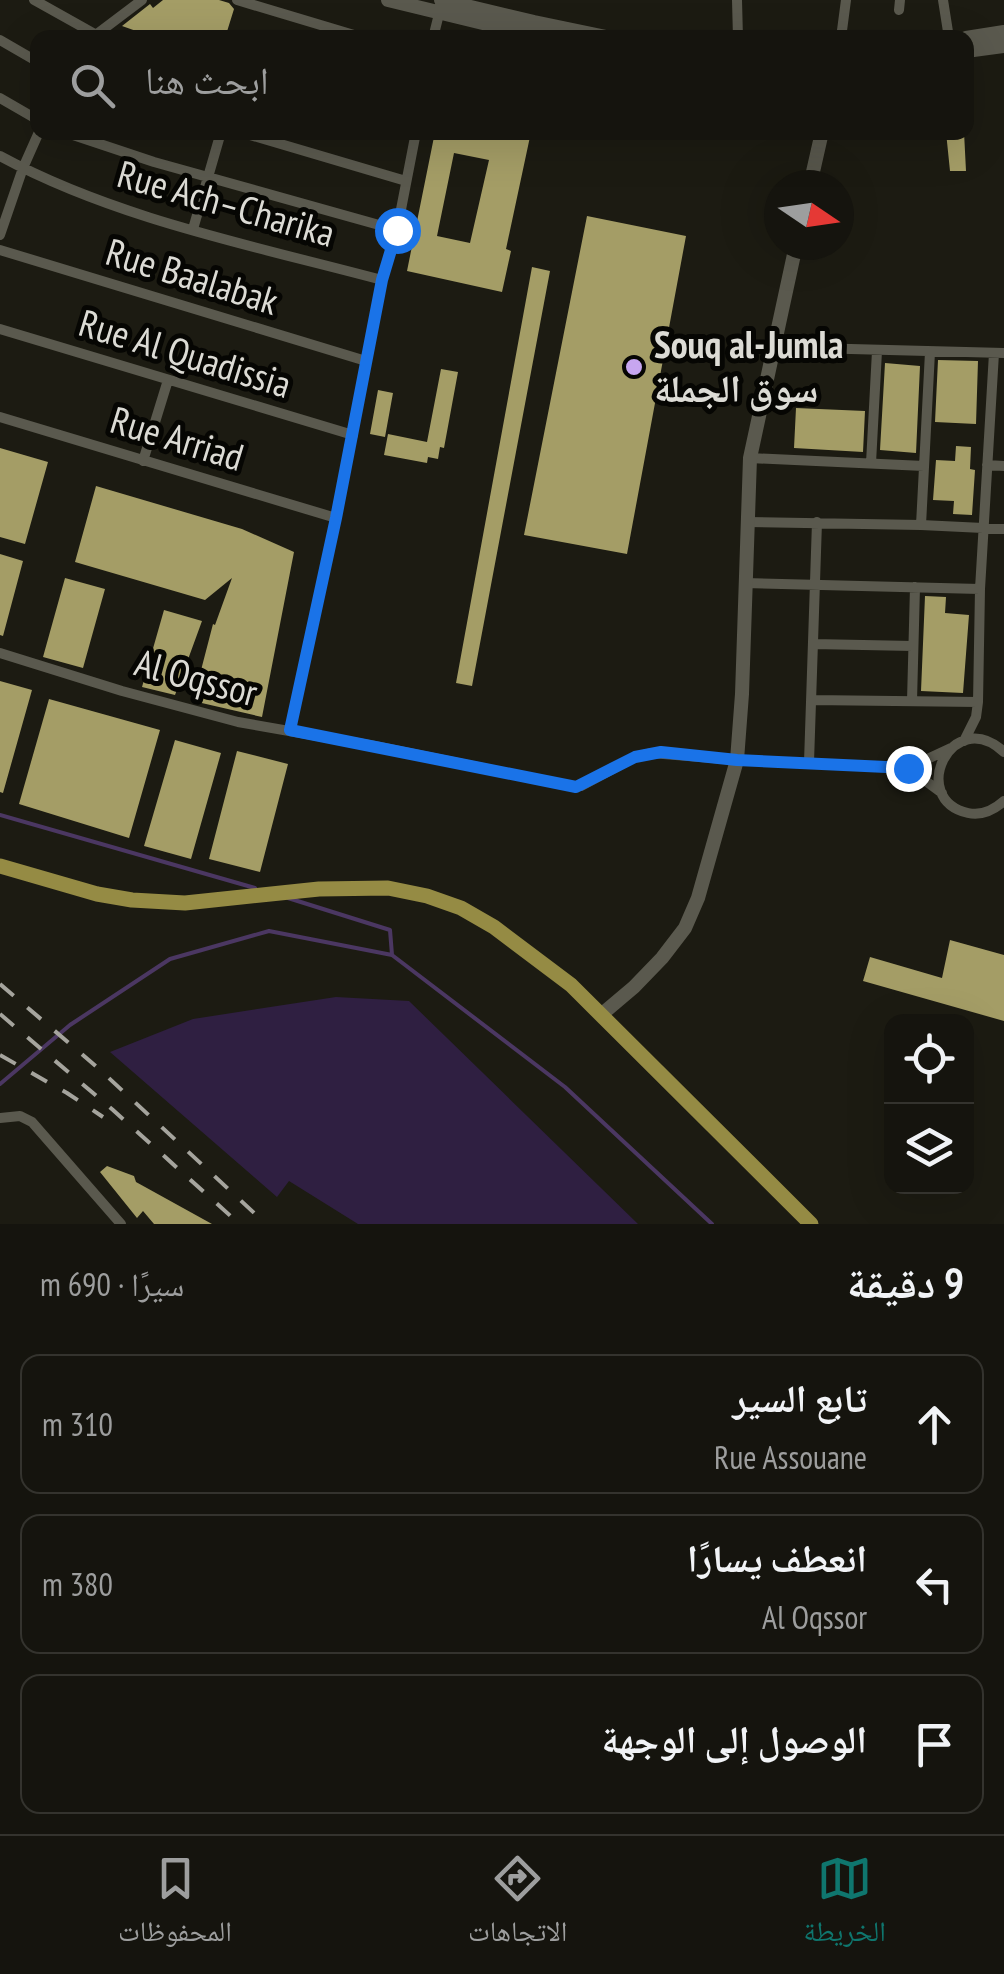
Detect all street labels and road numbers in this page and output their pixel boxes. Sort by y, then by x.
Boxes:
street label: Rue Ach–Charika [112,148,341,257]
street label: Rue Baalabak [101,226,285,325]
street label: Rue Al Quadissia [74,297,297,408]
street label: Rue Arriad [105,394,250,481]
street label: Al Oqssor [130,637,264,717]

